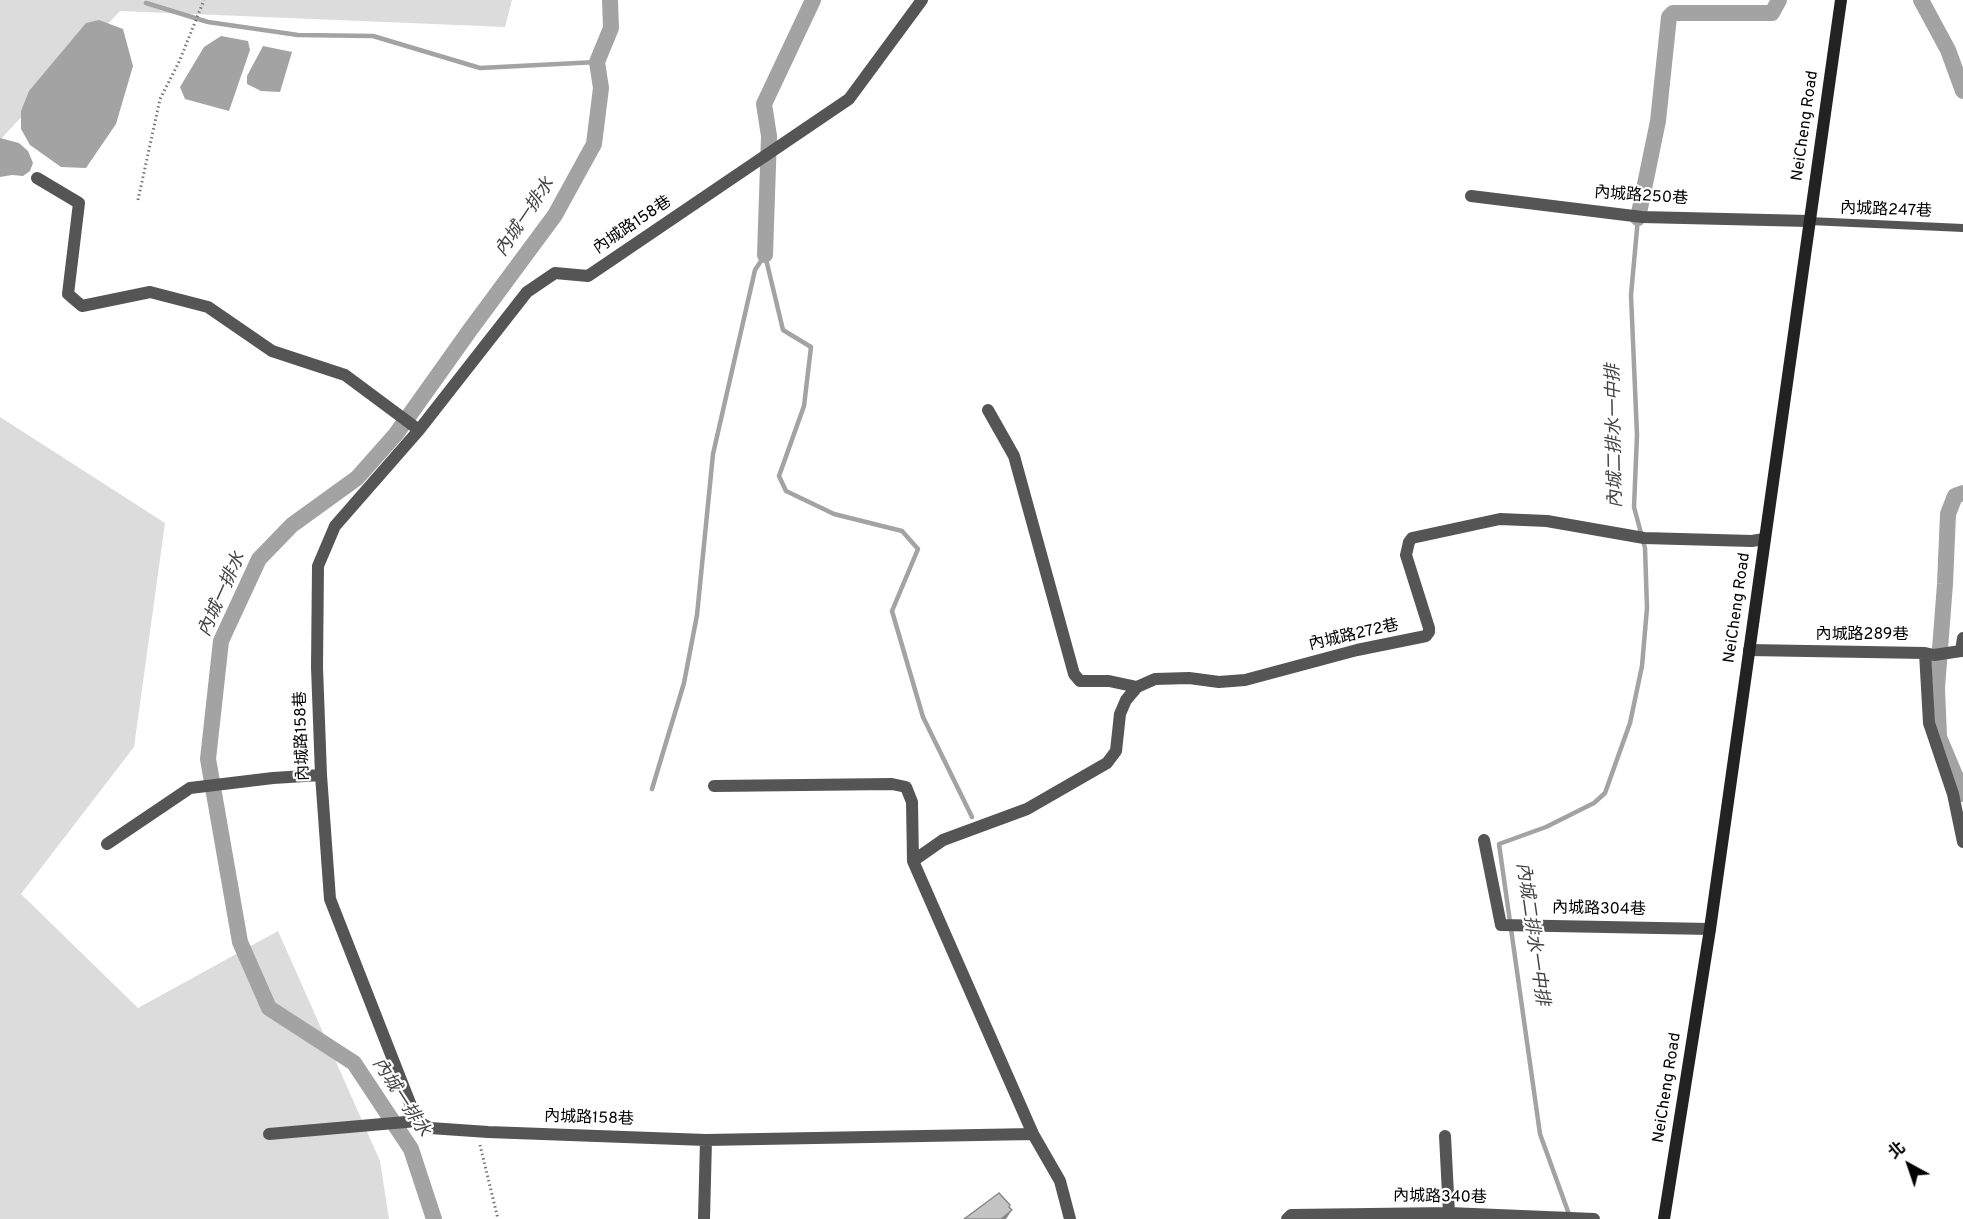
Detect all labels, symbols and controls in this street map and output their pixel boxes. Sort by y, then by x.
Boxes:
street label: NeiCheng Road [1789,69,1823,183]
water label: 內城一排水 [492,175,560,261]
street label: 內城路250巷 [1593,184,1689,210]
street label: 內城路158巷 [590,193,676,259]
street label: 內城路247巷 [1840,200,1932,222]
water label: 內城二排水一中排 [1604,364,1628,508]
water label: 內城一排水 [195,549,251,641]
street label: NeiCheng Road [1721,551,1755,665]
street label: 內城路272巷 [1307,616,1401,656]
street label: 內城路289巷 [1816,626,1908,646]
street label: 內城路158巷 [292,691,314,781]
water label: 內城二排水一中排 [1510,861,1552,1007]
street label: 內城路304巷 [1552,900,1646,920]
street label: NeiCheng Road [1650,1031,1686,1145]
water label: 內城一排水 [366,1054,434,1142]
street label: 內城路158巷 [544,1108,634,1130]
north arrow [1879,1135,1939,1195]
text: 北 [1885,1138,1910,1164]
street label: 內城路340巷 [1393,1188,1487,1208]

